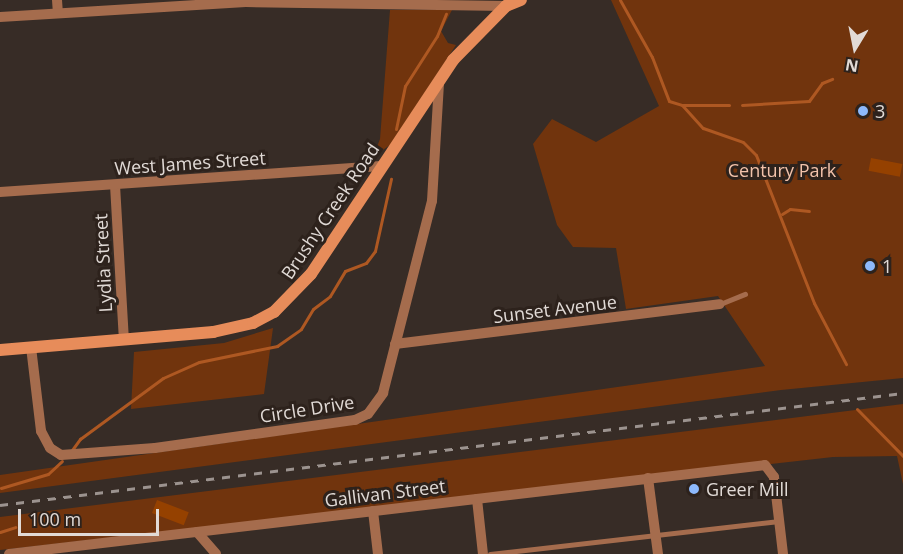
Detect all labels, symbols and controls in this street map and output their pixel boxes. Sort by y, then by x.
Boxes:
north arrow [825,18,885,78]
text: N [844,54,860,78]
place label: 3 [875,100,885,122]
marker: 3 [856,104,870,118]
street label: Brushy Creek Road [276,139,384,283]
street label: West James Street [114,147,266,179]
park label: Century Park [728,159,836,181]
street label: Lydia Street [90,213,116,313]
place label: 1 [882,255,892,277]
marker: 1 [863,259,877,273]
street label: Sunset Avenue [492,291,618,327]
street label: Circle Drive [258,391,356,427]
street label: Gallivan Street [323,475,447,511]
place label: Greer Mill [706,478,789,500]
marker: Greer Mill [687,482,701,496]
scale bar [21,497,162,535]
text: 100 m [29,507,81,531]

